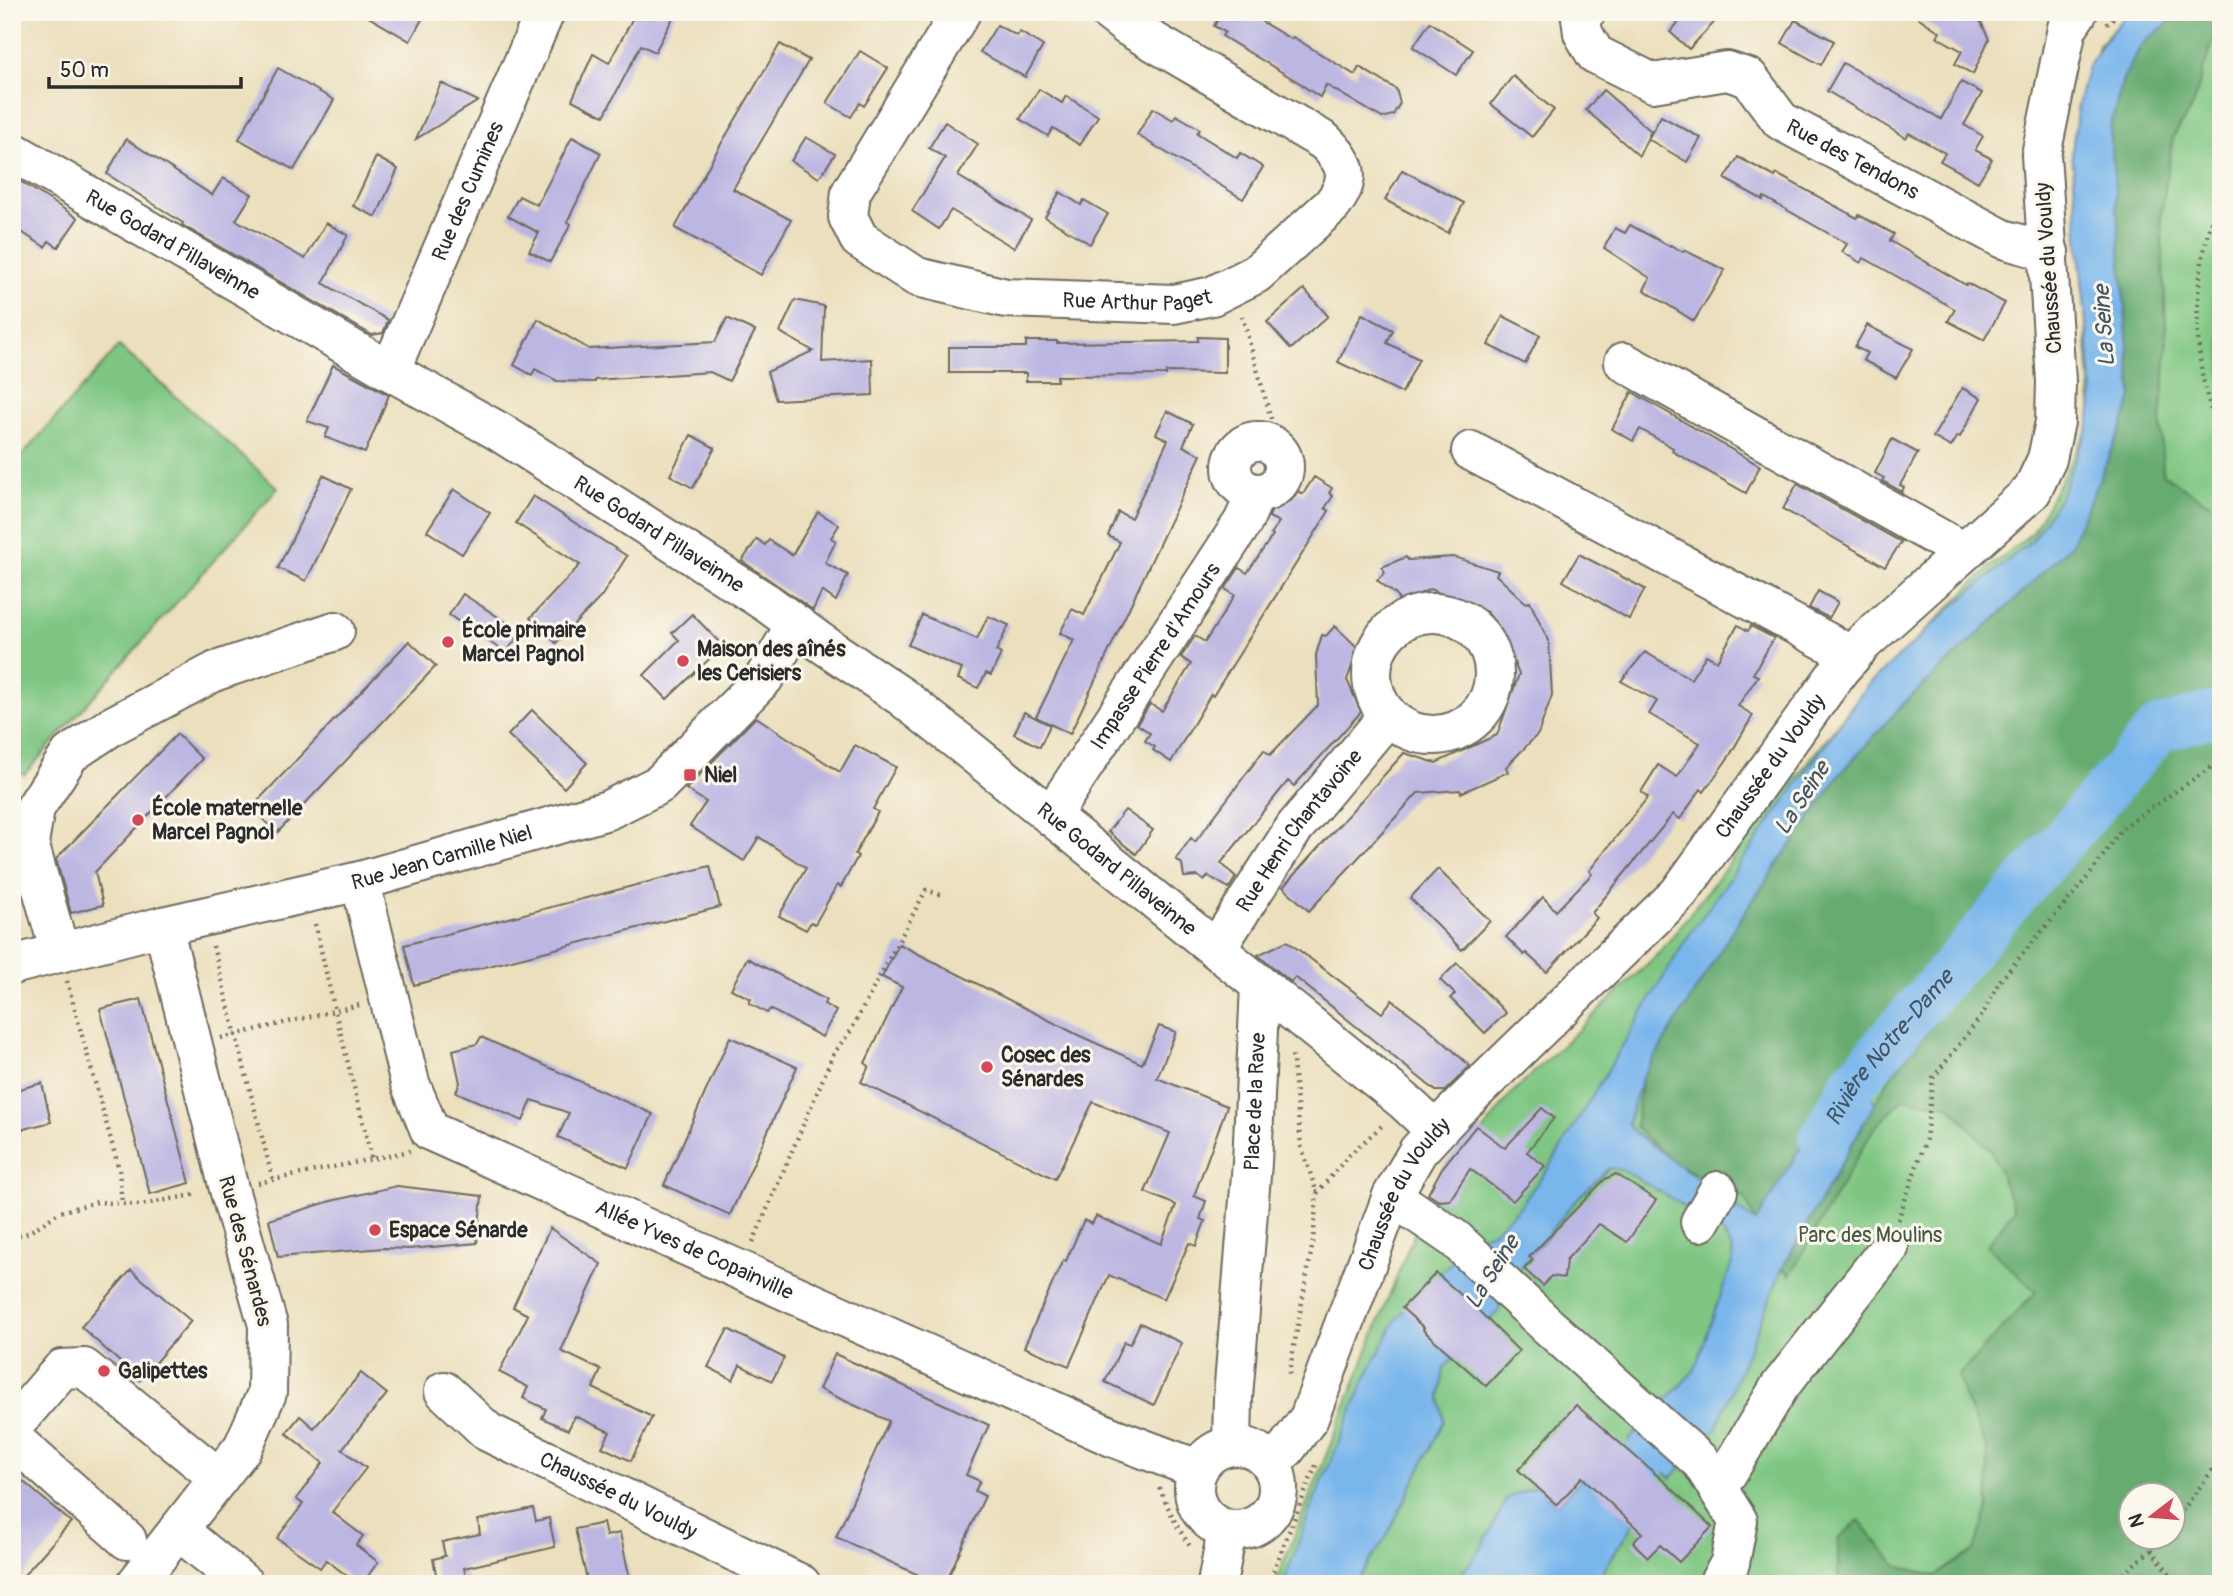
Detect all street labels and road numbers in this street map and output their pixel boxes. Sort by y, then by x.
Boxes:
street label: Rue des Tendons [1782,113,1924,206]
street label: Rue des Cumines [426,117,510,265]
street label: Chaussée du Vouldy [2030,181,2068,355]
street label: Rue Godard Pillaveinne [81,183,265,306]
street label: Rue Arthur Paget [1062,283,1215,317]
street label: Rue Godard Pillaveinne [569,469,750,599]
street label: Impasse Pierre d'Amours [1084,557,1227,755]
street label: Chaussée du Vouldy [1709,689,1831,844]
street label: Rue Henri Chantavoine [1230,743,1369,917]
street label: Rue Godard Pillaveinne [1031,797,1203,942]
street label: Rue Jean Camille Niel [349,819,535,896]
street label: Place de la Rave [1238,1031,1271,1172]
street label: Chaussée du Vouldy [1352,1112,1456,1274]
street label: Rue des Sénardes [212,1173,278,1330]
street label: Allée Yves de Copainville [591,1193,798,1306]
street label: Chaussée du Vouldy [535,1446,701,1545]

